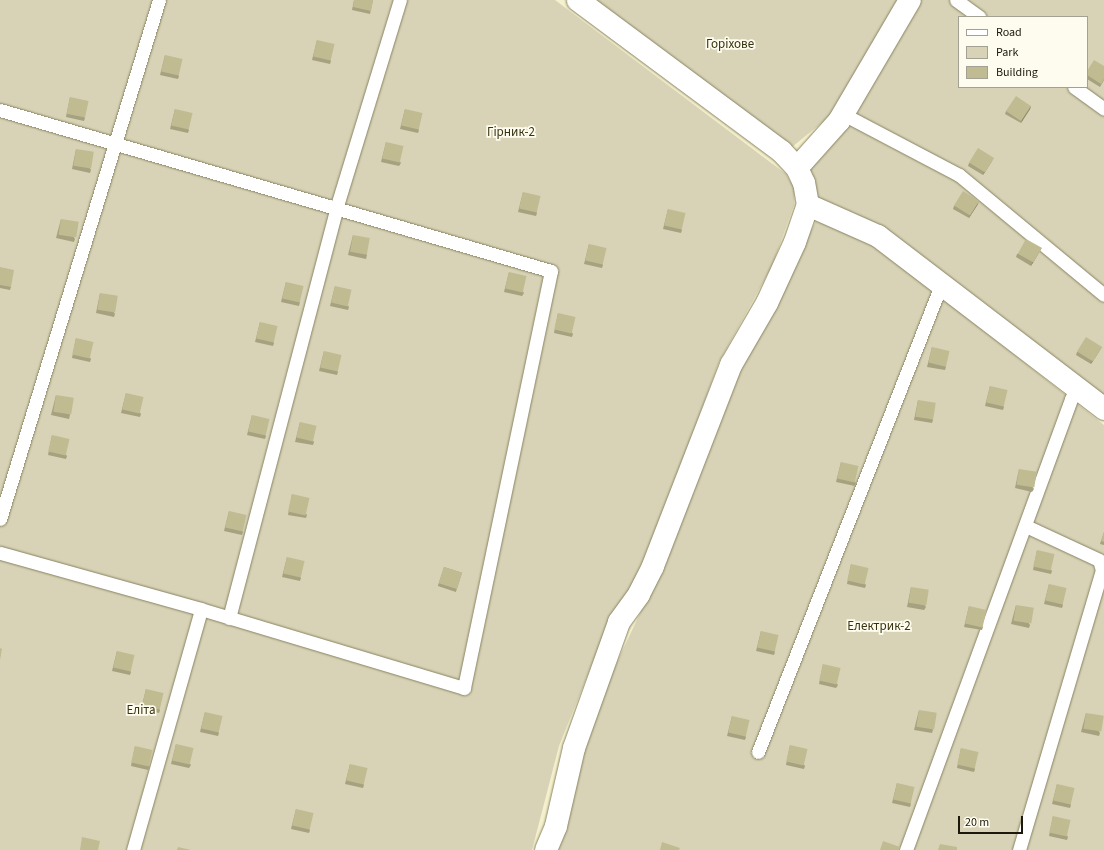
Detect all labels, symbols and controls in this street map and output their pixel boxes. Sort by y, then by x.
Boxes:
legend [958,16,1088,88]
text: Road [996,24,1022,41]
park label: Горіхове [706,36,754,52]
text: Park [996,44,1018,61]
text: Building [996,64,1038,81]
park label: Гірник-2 [487,124,535,140]
park label: Електрик-2 [847,618,911,634]
park label: Еліта [126,702,156,718]
scale bar [960,808,1025,834]
text: 20 m [965,814,989,831]

